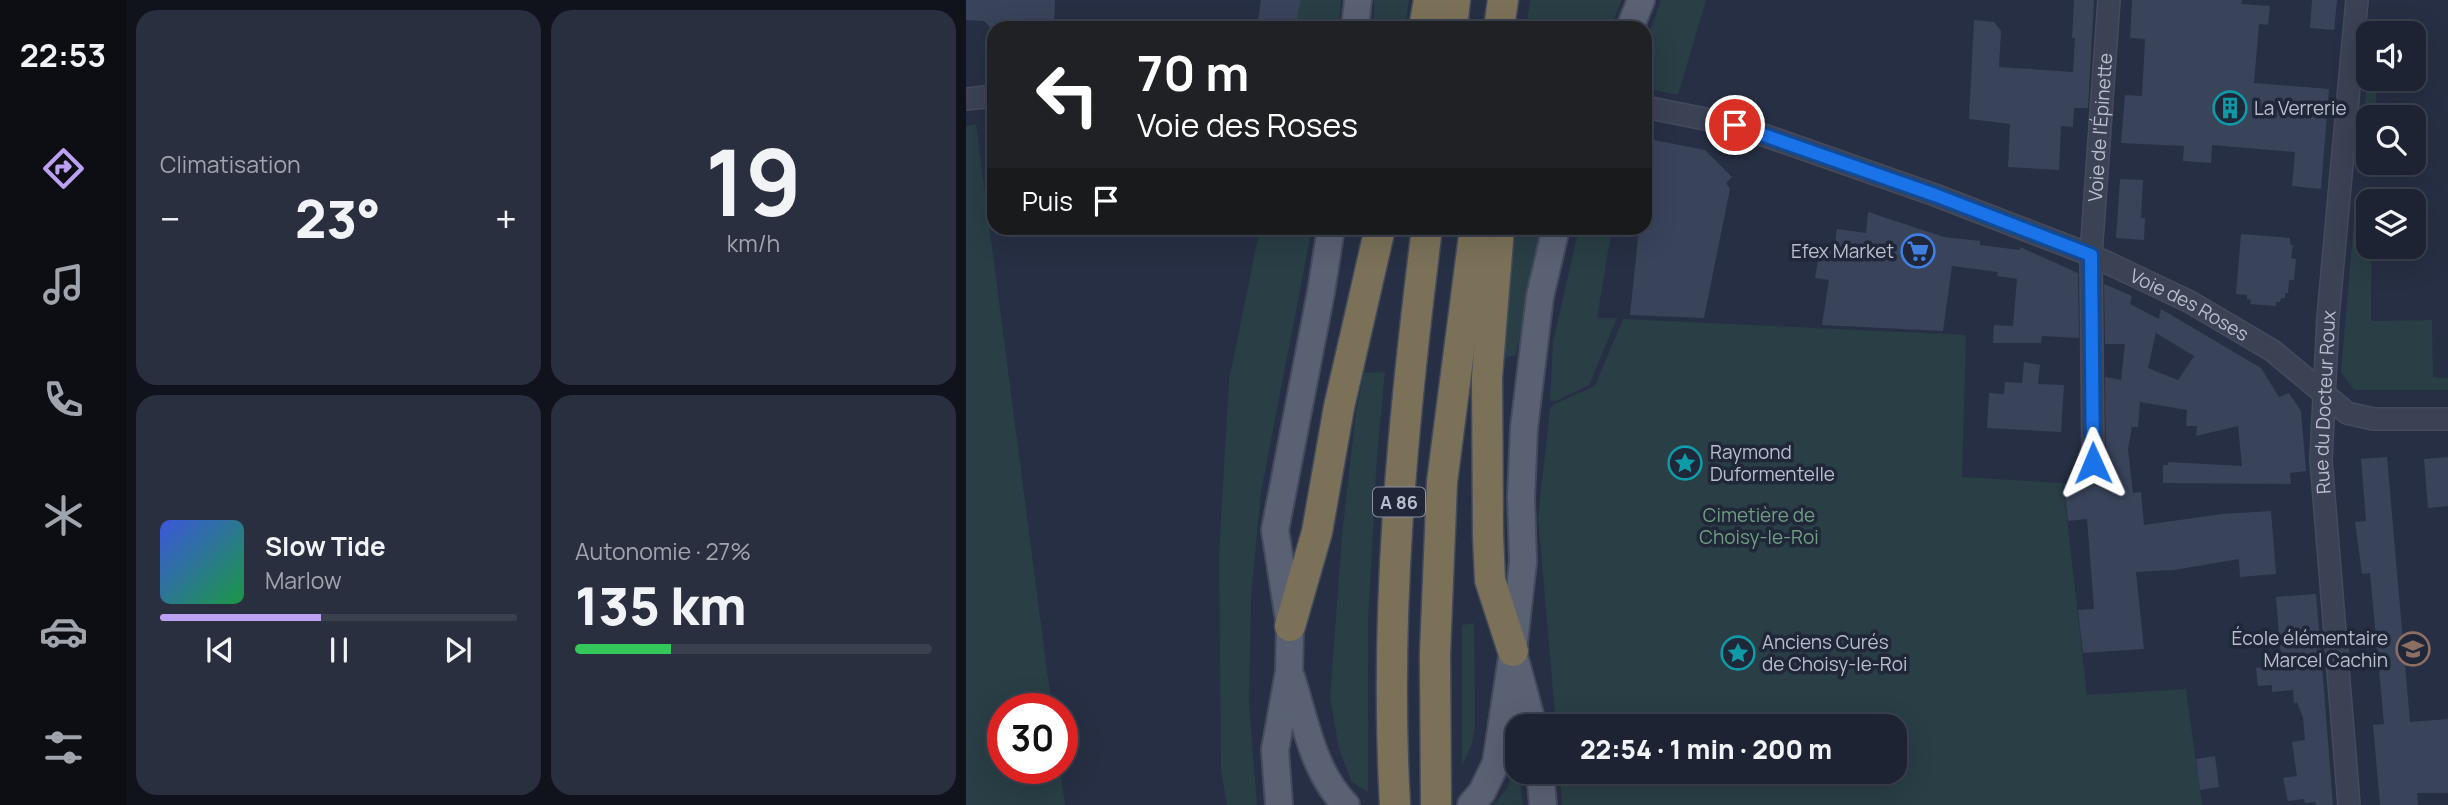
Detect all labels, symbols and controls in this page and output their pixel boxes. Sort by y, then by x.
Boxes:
map controls [2356,21,2426,259]
button: sound [2356,21,2426,91]
text: 22:53 [20,33,106,77]
text: 70 m [1137,39,1249,106]
icon: left [1022,49,1113,140]
street label: Voie de l'Épinette [2082,52,2118,203]
building icon: La Verrerie [2211,89,2249,127]
pin [1705,95,1765,155]
place label: La Verrerie [2254,95,2347,121]
text: Voie des Roses [1137,103,1358,147]
button: search [2356,105,2426,175]
icon: arrive [1716,106,1754,144]
text: 19 [705,119,802,243]
icon: directions [39,144,88,193]
text: Climatisation [160,148,301,180]
icon: arrive [1087,182,1125,220]
text: 23° [295,183,381,254]
text: Puis [1022,183,1073,219]
button: layers [2356,189,2426,259]
text: − [160,192,181,244]
text: + [495,192,517,244]
text: km/h [727,227,780,259]
supermarket icon: Efex Market [1899,232,1937,270]
place label: Efex Market [1791,238,1894,264]
icon: music [39,260,88,309]
street label: Voie des Roses [2126,262,2254,347]
street label: Rue du Docteur Roux [2308,309,2342,495]
icon: phone [39,375,88,424]
position arrow [2056,426,2130,500]
place label: Raymond Duformentelle [1710,439,1835,487]
place icon: Raymond Duformentelle [1666,444,1704,482]
road number: A 86 [1373,488,1425,516]
icon: climate [39,491,88,540]
park label: Cimetière de Choisy-le-Roi [1699,502,1819,550]
text: Slow Tide [265,528,386,564]
text: Autonomie · 27% [575,535,751,567]
text: Marlow [265,564,342,596]
text: 135 km [575,570,747,641]
icon: car [39,607,88,656]
place label: École élémentaire Marcel Cachin [2231,625,2388,673]
place label: Anciens Curés de Choisy-le-Roi [1762,629,1908,677]
school or university icon: École élémentaire Marcel Cachin [2394,630,2432,668]
icon: previous [201,631,239,669]
icon: pause [320,631,358,669]
icon: next [439,631,477,669]
place icon: Anciens Curés de Choisy-le-Roi [1719,634,1757,672]
speed limit sign: 30 [987,693,1078,784]
icon: filters [39,723,88,772]
text: 22:54 · 1 min · 200 m [1580,731,1832,767]

